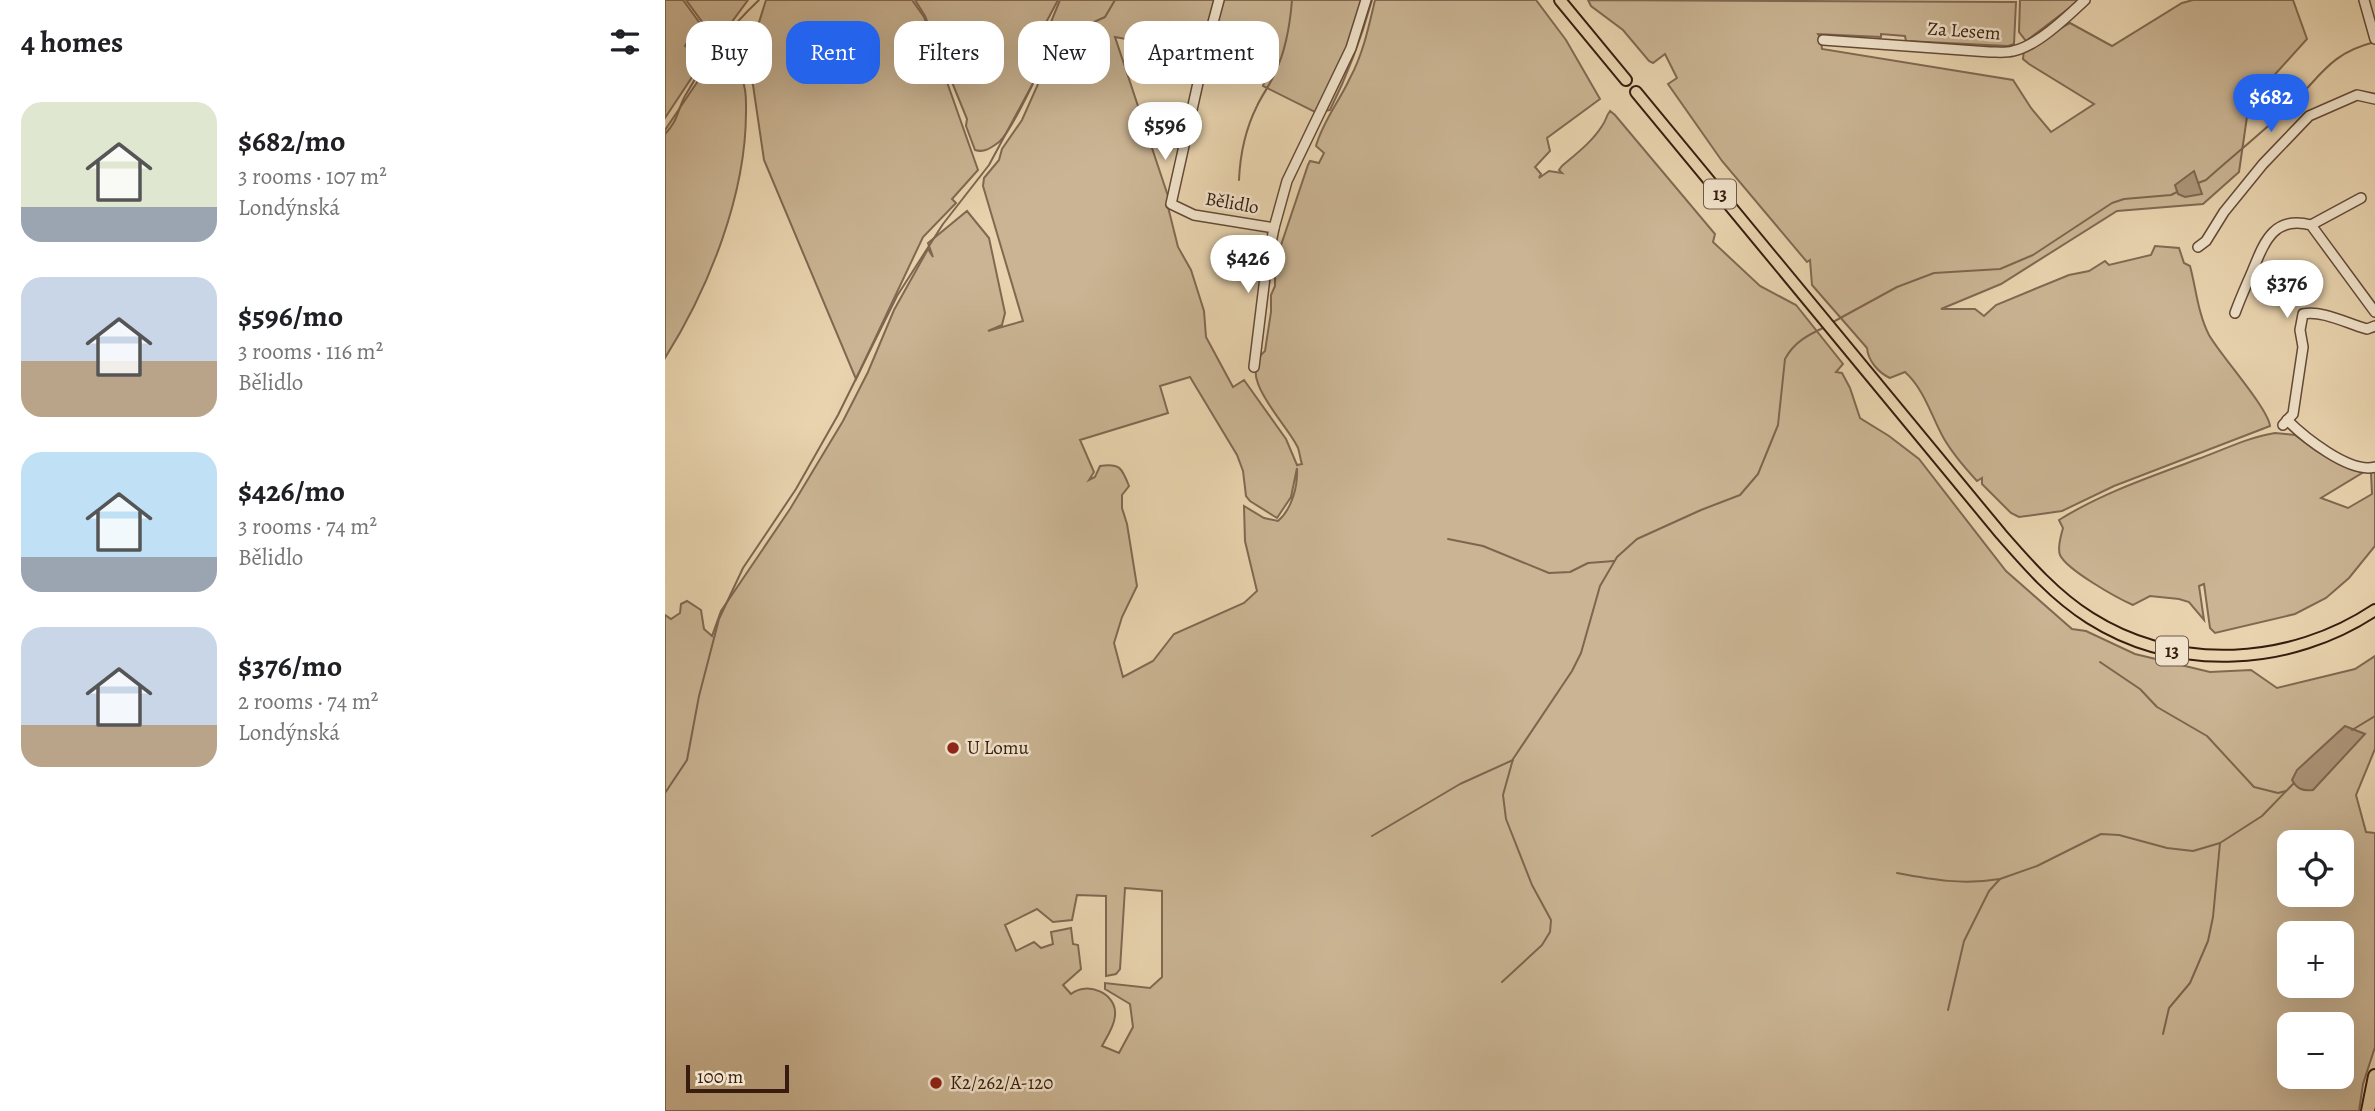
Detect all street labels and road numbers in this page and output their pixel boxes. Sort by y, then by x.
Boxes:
street label: Za Lesem [1926,15,2002,47]
road number: 13 [1704,180,1736,209]
street label: Bělidlo [1203,186,1261,220]
road number: 13 [2156,636,2188,666]

